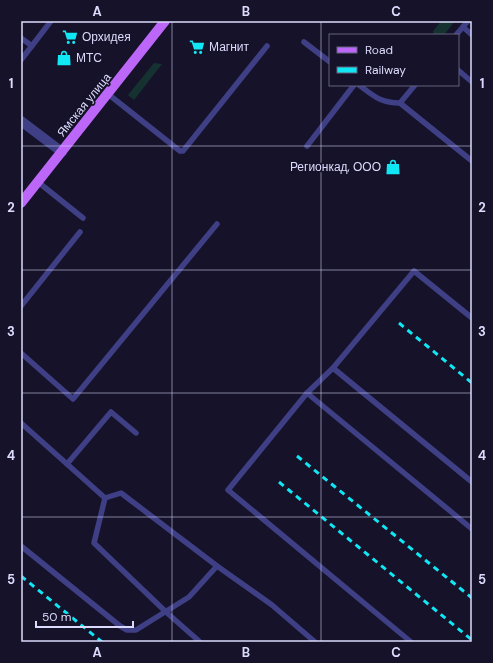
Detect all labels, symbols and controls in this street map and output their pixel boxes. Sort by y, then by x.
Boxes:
text: A [92,3,102,20]
text: B [242,3,250,20]
text: C [391,3,401,20]
supermarket icon: Орхидея [61,28,79,46]
place label: Орхидея [82,29,131,45]
legend [329,34,459,86]
supermarket icon: Магнит [188,38,206,56]
place label: Магнит [209,39,250,55]
text: Road [365,42,393,58]
shop icon: МТС [55,49,73,67]
place label: МТС [76,50,102,66]
text: Railway [365,62,406,78]
street label: Ямская улица [53,69,115,140]
text: 1 [9,75,13,92]
text: 1 [480,75,484,92]
shop icon: Регионкад, ООО [384,158,402,176]
place label: Регионкад, ООО [290,159,381,175]
text: 2 [7,199,15,216]
text: 2 [478,199,486,216]
text: 3 [7,323,15,340]
text: 3 [478,323,486,340]
text: 4 [7,447,15,464]
text: 4 [478,447,486,464]
text: 5 [7,571,15,588]
text: 5 [478,571,486,588]
scale bar [36,603,133,629]
text: 50 m [42,609,71,625]
text: A [92,644,102,661]
text: B [242,644,250,661]
text: C [391,644,401,661]

